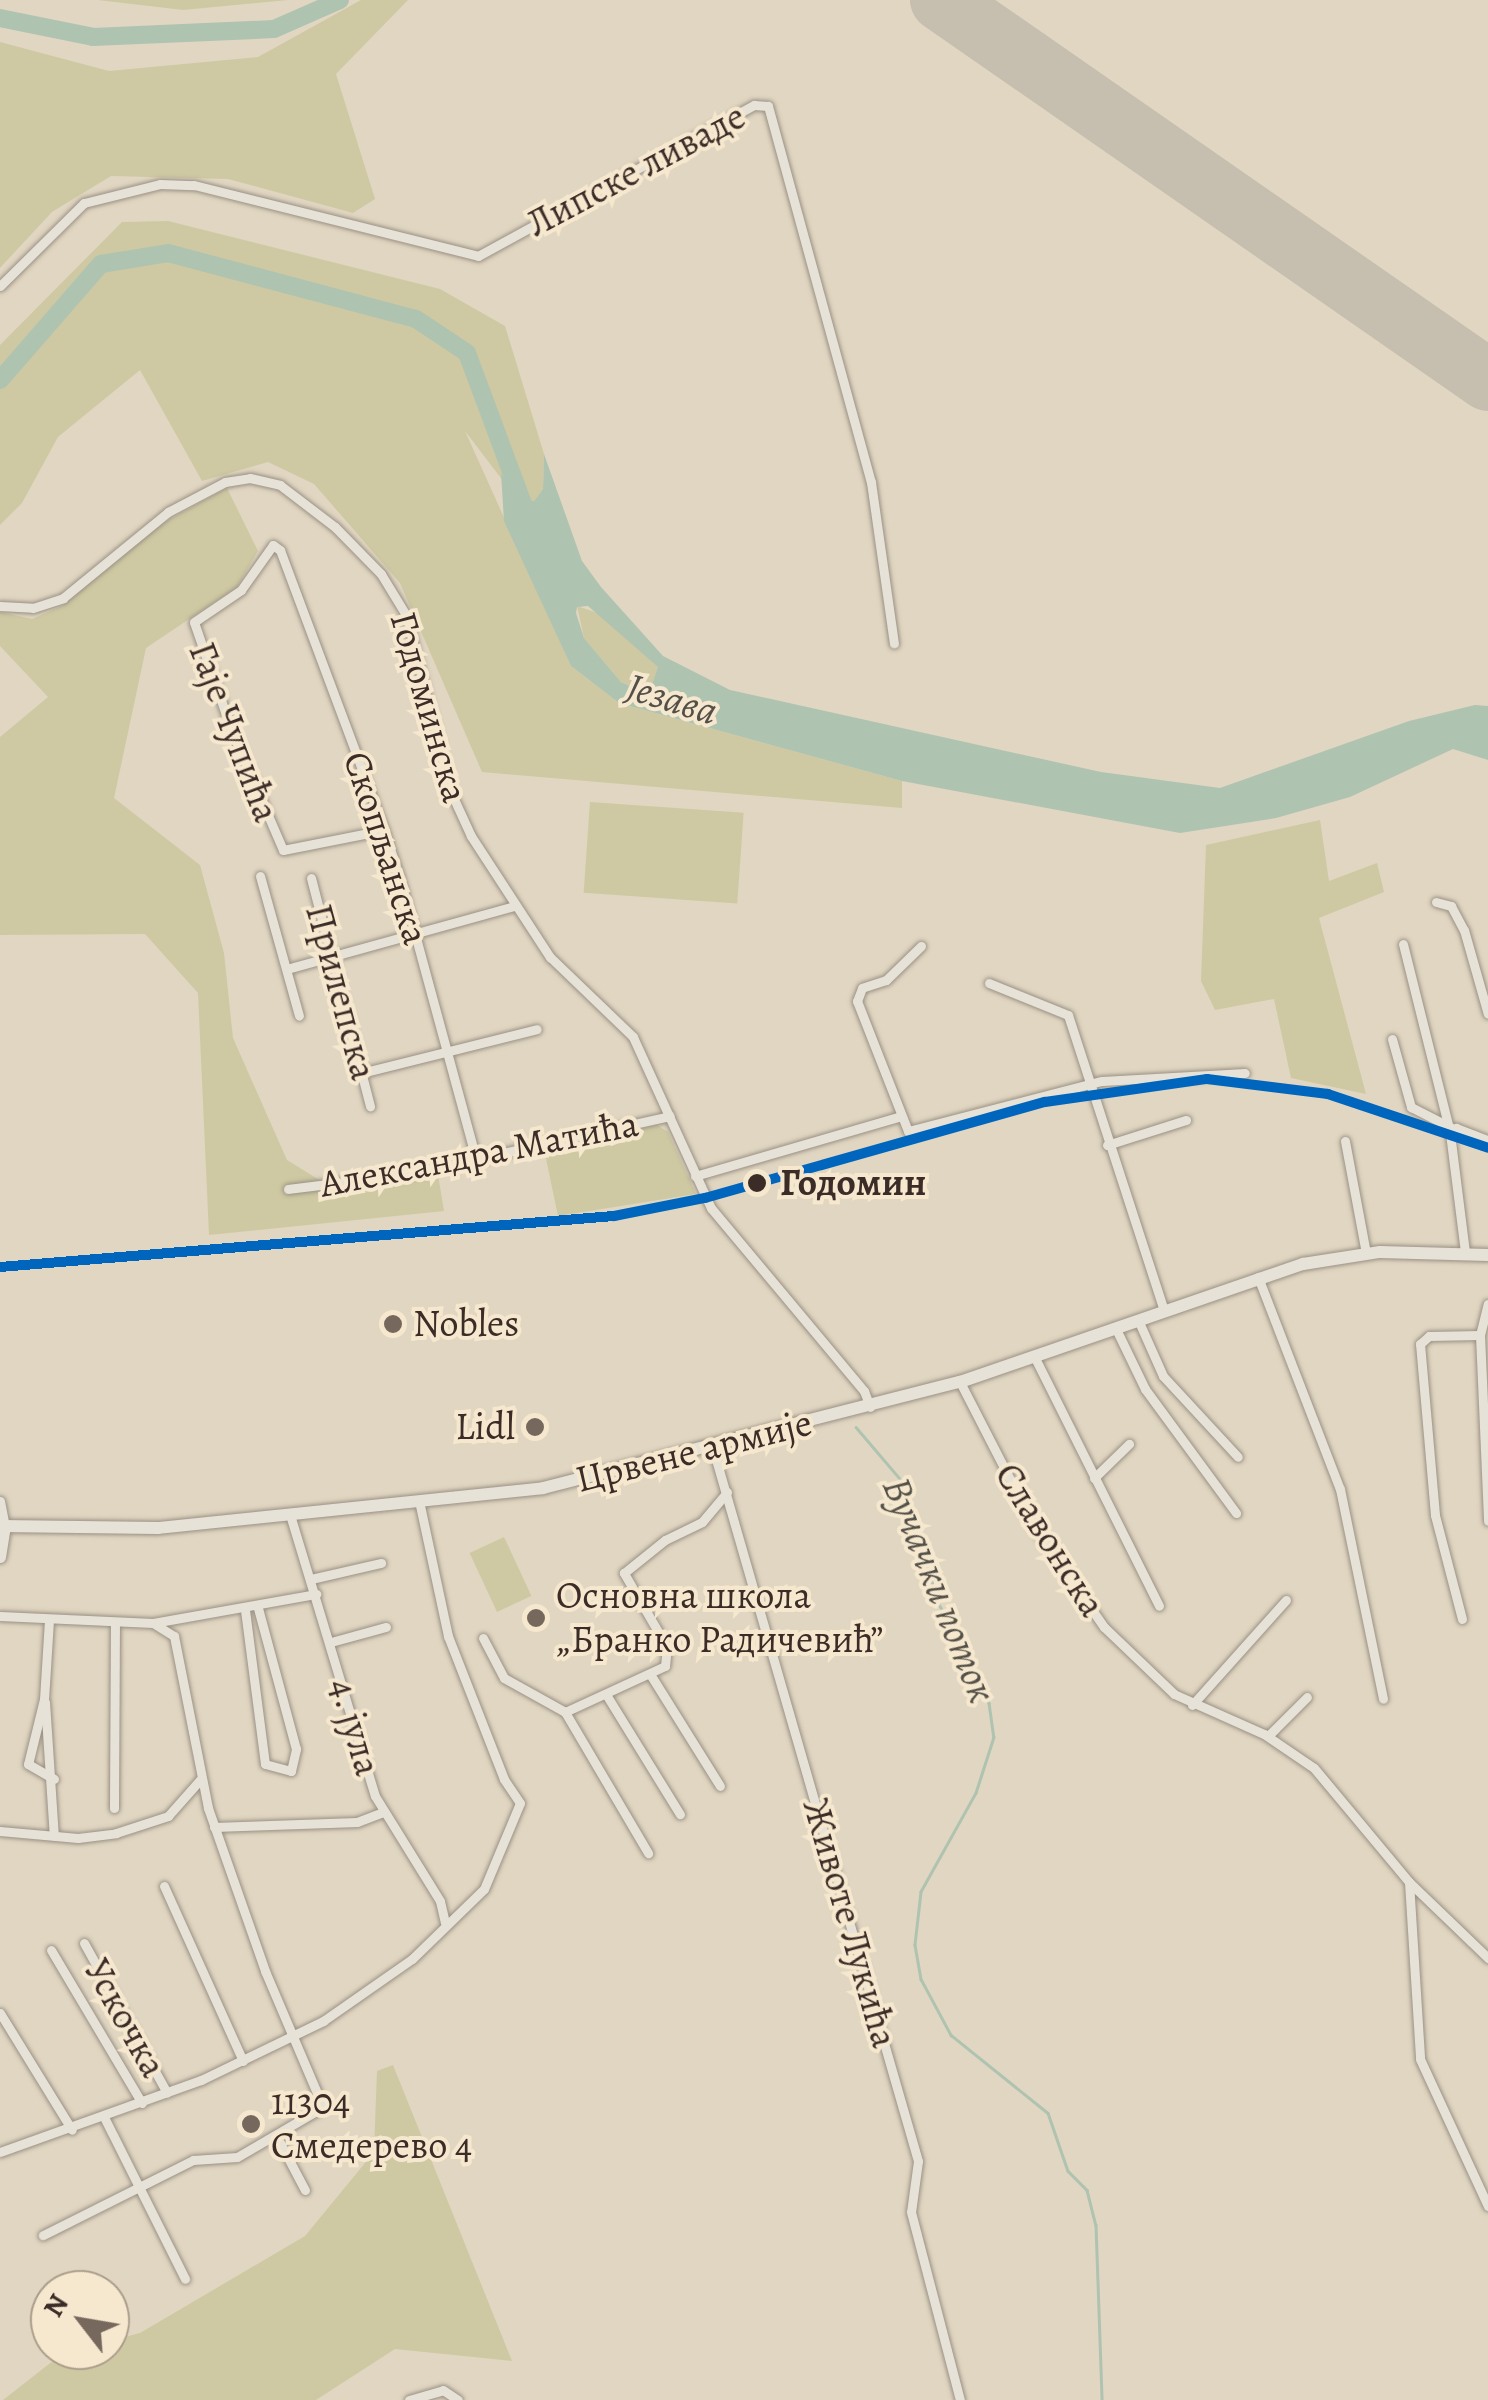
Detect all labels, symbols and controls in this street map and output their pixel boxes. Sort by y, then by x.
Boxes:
street label: Липске ливаде [519,93,753,247]
street label: Годоминска [380,607,478,807]
street label: Гаје Чупића [179,636,289,828]
water label: Језава [621,663,723,735]
street label: Скопљанска [333,746,439,950]
street label: Прилепска [296,899,386,1085]
street label: Александра Матића [316,1101,642,1207]
place label: Годомин [780,1160,926,1206]
marker: Годомин [744,1170,770,1196]
place label: Nobles [413,1301,519,1347]
marker: Nobles [382,1313,404,1335]
street label: Црвене армије [571,1400,817,1502]
place label: Lidl [455,1404,515,1450]
marker: Lidl [524,1416,546,1438]
street label: Славонска [985,1455,1115,1625]
water label: Вучачки поток [872,1470,1006,1710]
place label: Основна школа „Бранко Радичевић” [556,1573,883,1662]
marker: Основна школа „Бранко Радичевић” [525,1607,547,1629]
street label: 4. јула [319,1673,391,1781]
street label: Животе Лукића [793,1793,907,2053]
street label: Ускочка [74,1951,176,2085]
place label: 11304 Смедерево 4 [271,2079,472,2168]
marker: 11304 Смедерево 4 [240,2113,262,2135]
north arrow [30,2270,130,2370]
text: N [34,2287,78,2324]

